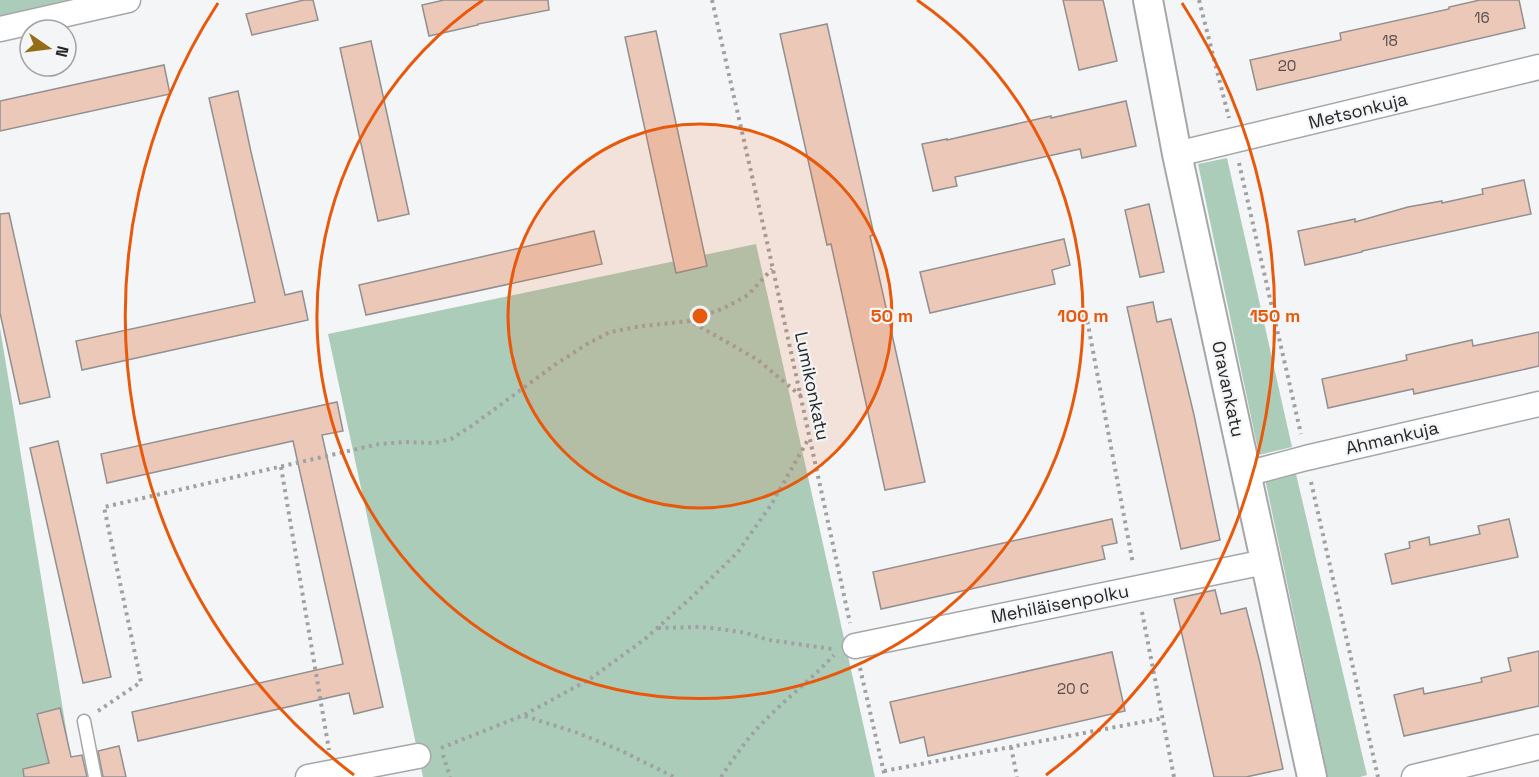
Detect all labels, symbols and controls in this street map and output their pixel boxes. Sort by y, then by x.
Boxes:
house number: 16 [1474,8,1490,27]
north arrow [18,18,78,78]
house number: 18 [1382,31,1398,50]
text: N [51,44,74,59]
house number: 20 [1278,56,1296,75]
street label: Metsonkuja [1306,87,1410,134]
text: 50 m [871,304,913,327]
text: 100 m [1057,304,1109,327]
text: 150 m [1250,304,1300,327]
centre of rings [690,306,710,326]
street label: Lumikonkatu [790,329,835,442]
street label: Oravankatu [1207,339,1250,439]
street label: Ahmankuja [1343,416,1441,459]
street label: Mehiläisenpolku [989,579,1131,628]
house number: 20 C [1057,679,1089,698]

